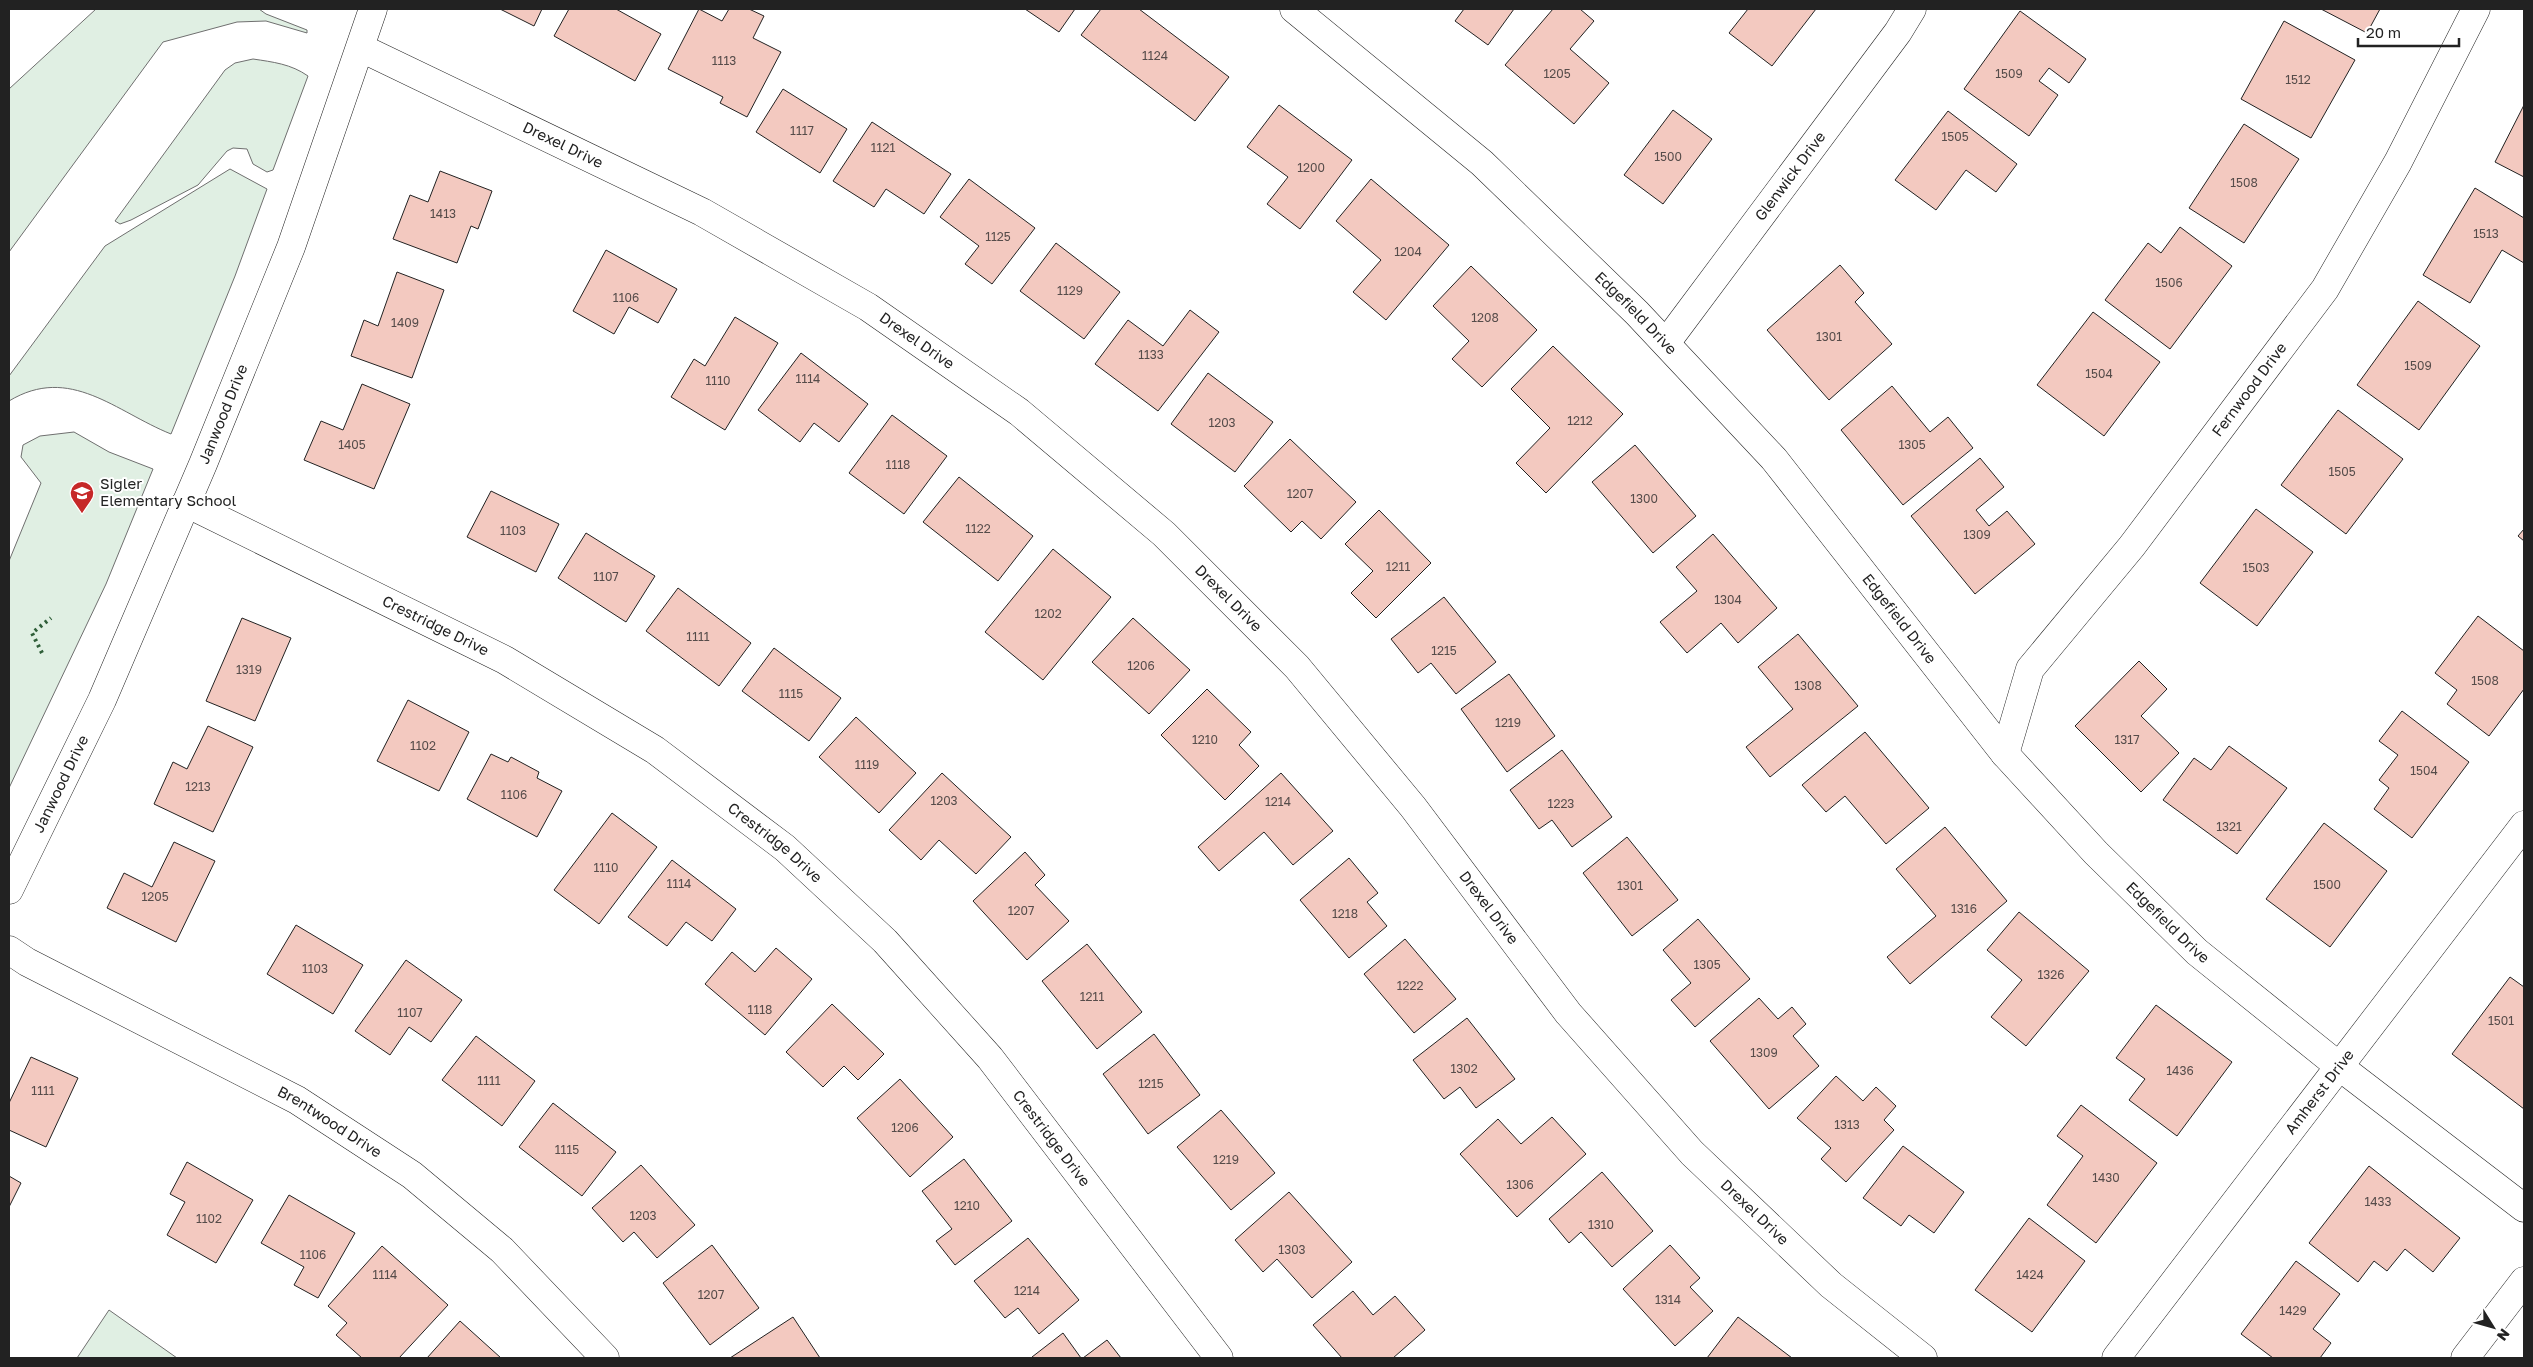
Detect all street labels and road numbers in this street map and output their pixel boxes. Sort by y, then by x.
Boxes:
street label: Drexel Drive [520,117,607,171]
street label: Glenwick Drive [1750,127,1829,224]
street label: Edgefield Drive [1592,267,1681,358]
street label: Drexel Drive [876,308,958,372]
street label: Fernwood Drive [2208,338,2290,439]
street label: Janwood Drive [194,361,251,466]
street label: Drexel Drive [1192,560,1266,635]
street label: Edgefield Drive [1859,570,1941,667]
street label: Crestridge Drive [380,591,492,659]
street label: Janwood Drive [29,732,92,835]
street label: Crestridge Drive [725,798,826,886]
street label: Drexel Drive [1456,867,1523,948]
street label: Edgefield Drive [2123,878,2214,967]
street label: Amherst Drive [2281,1045,2357,1137]
street label: Brentwood Drive [275,1082,386,1161]
street label: Crestridge Drive [1010,1086,1095,1190]
street label: Drexel Drive [1717,1175,1793,1248]

